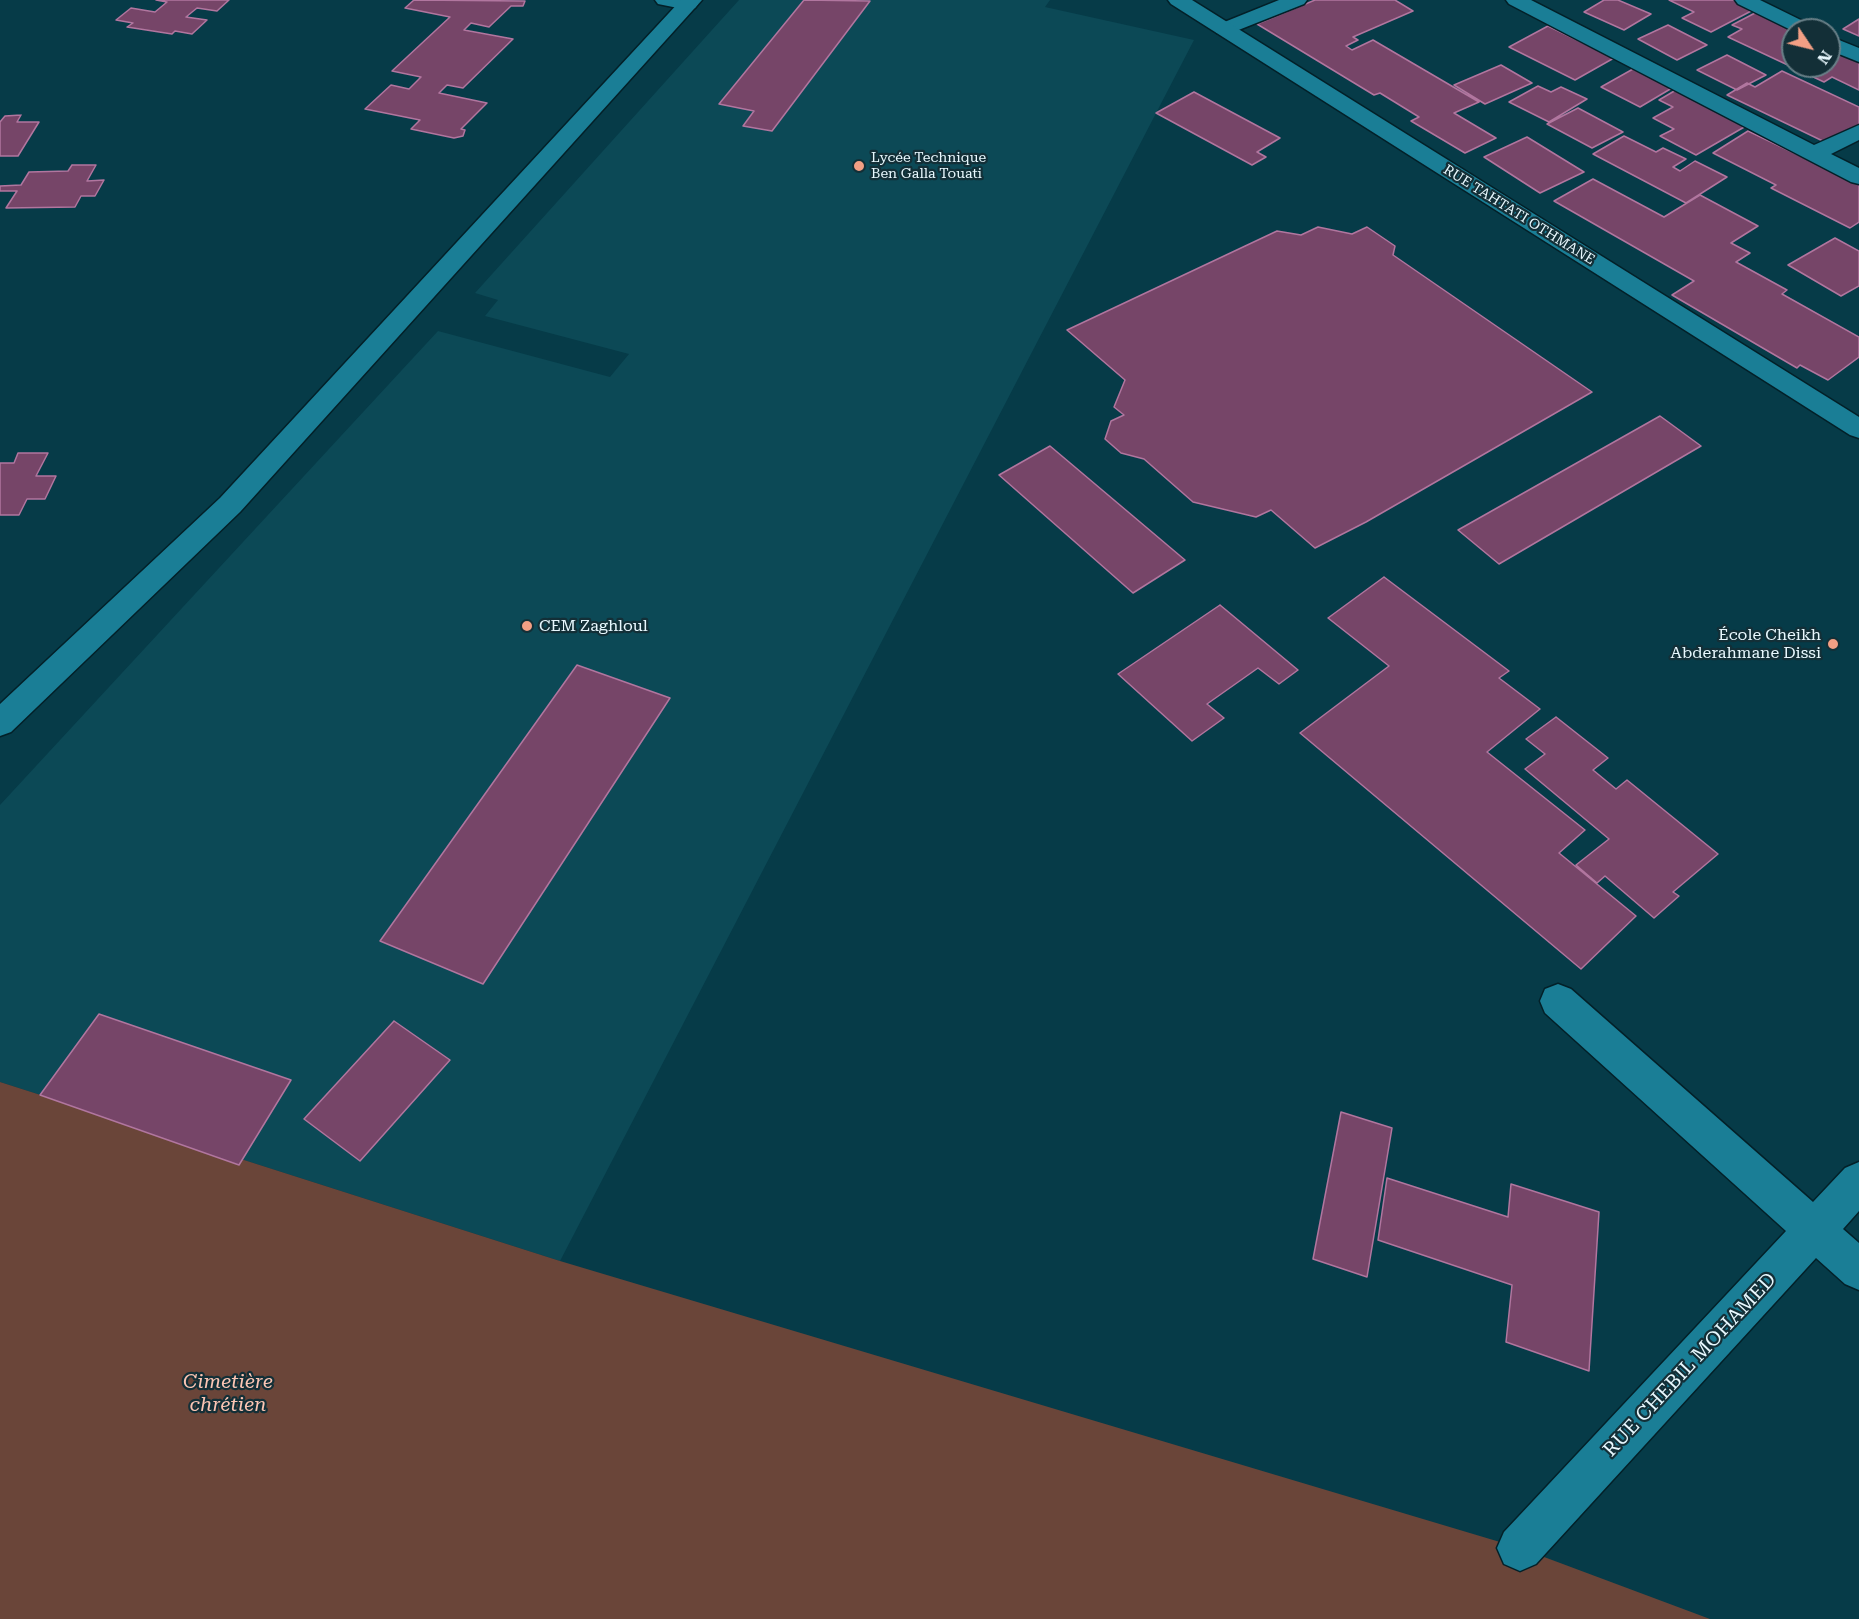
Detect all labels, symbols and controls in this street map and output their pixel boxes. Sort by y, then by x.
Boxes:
north arrow [1781,18,1841,78]
text: N [1813,47,1836,68]
place label: Lycée Technique Ben Galla Touati [871,150,986,182]
marker: Lycée Technique Ben Galla Touati [852,159,866,173]
street label: RUE TAHTATI OTHMANE [1440,161,1598,269]
place label: CEM Zaghloul [539,616,648,636]
marker: CEM Zaghloul [520,619,534,633]
place label: École Cheikh Abderahmane Dissi [1671,625,1821,663]
marker: École Cheikh Abderahmane Dissi [1826,637,1840,651]
street label: RUE CHEBIL MOHAMED [1599,1268,1781,1462]
park label: Cimetière chrétien [183,1370,273,1417]

